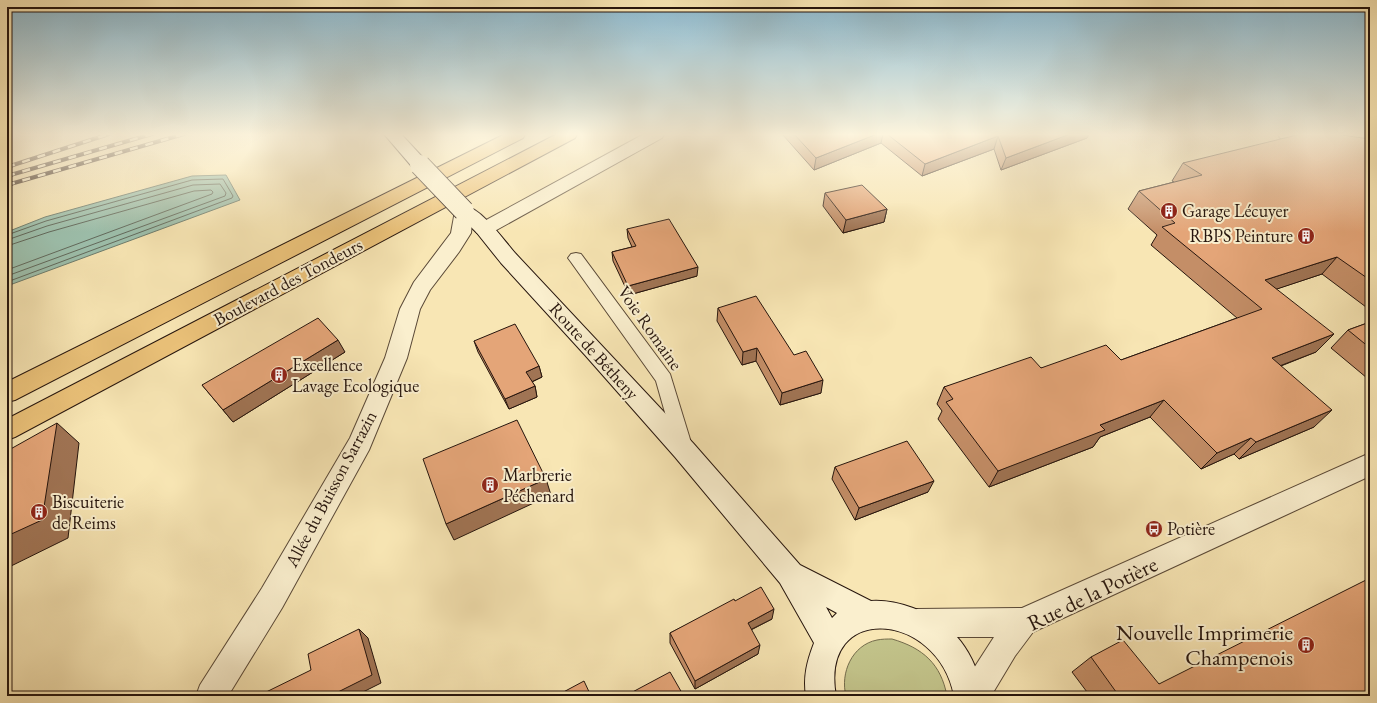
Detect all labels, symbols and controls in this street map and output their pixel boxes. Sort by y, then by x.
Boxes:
place label: Garage Lécuyer [1182,199,1289,222]
building icon: Garage Lécuyer [1159,201,1179,221]
place label: RBPS Peinture [1190,224,1293,247]
building icon: RBPS Peinture [1296,226,1316,246]
street label: Boulevard des Tondeurs [209,232,366,331]
street label: Voie Romaine [613,281,688,374]
street label: Route de Bétheny [545,297,644,404]
place label: Excellence Lavage Ecologique [292,353,419,397]
building icon: Excellence Lavage Ecologique [269,365,289,385]
street label: Allée du Buisson Sarrazin [279,406,382,572]
place label: Marbrerie Péchenard [503,463,575,507]
building icon: Marbrerie Péchenard [480,475,500,495]
place label: Biscuiterie de Reims [52,490,124,534]
building icon: Biscuiterie de Reims [29,502,49,522]
place label: Potière [1167,517,1215,540]
bus stop icon: Potière [1144,519,1164,539]
street label: Rue de la Potière [1022,549,1163,638]
place label: Nouvelle Imprimerie Champenois [1116,618,1293,672]
building icon: Nouvelle Imprimerie Champenois [1296,635,1316,655]

